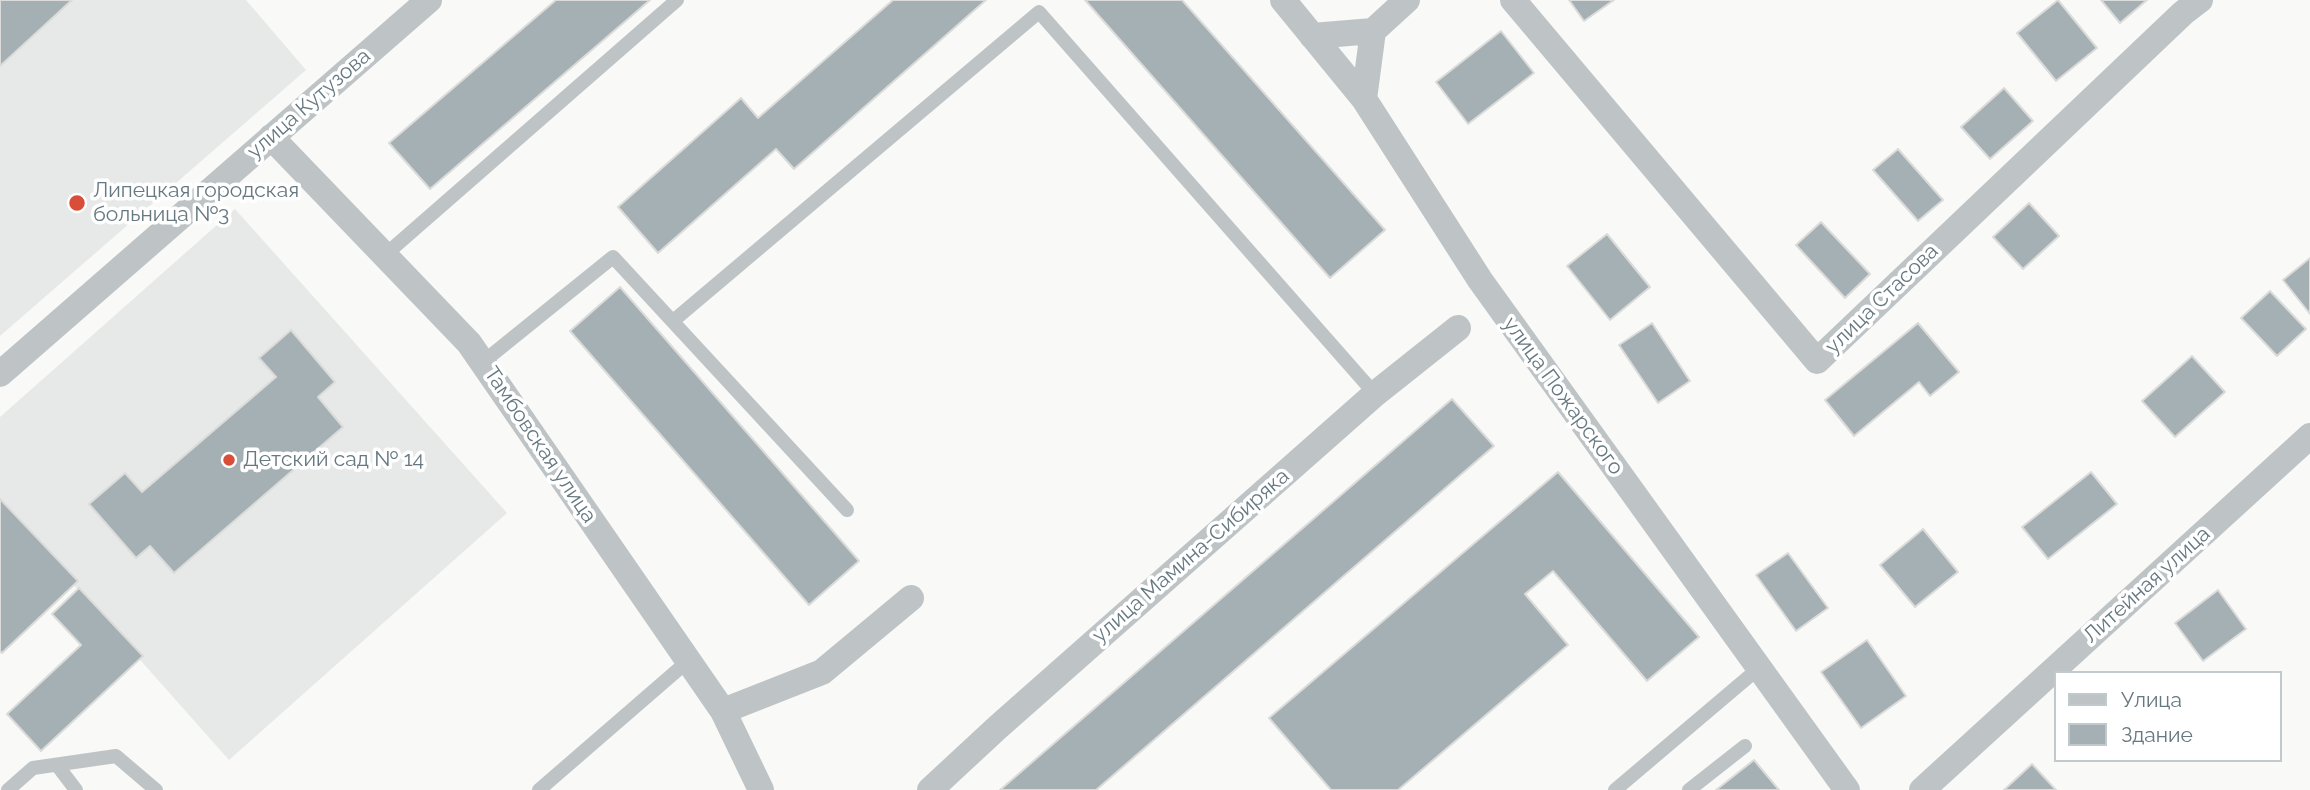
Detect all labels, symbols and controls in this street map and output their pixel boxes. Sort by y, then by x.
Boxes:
street label: улица Кутузова [242,44,376,164]
place label: Липецкая городская больница №3 [93,178,299,228]
marker: Липецкая городская больница №3 [67,193,87,213]
street label: улица Стасова [1820,239,1944,359]
street label: улица Пожарского [1497,312,1629,480]
street label: Тамбовская улица [478,362,602,528]
place label: Детский сад № 14 [243,447,424,473]
marker: Детский сад № 14 [221,452,237,468]
street label: улица Мамина-Сибиряка [1087,464,1295,648]
street label: Литейная улица [2078,521,2216,649]
legend [2054,671,2282,762]
text: Улица [2121,687,2182,712]
text: Здание [2121,722,2193,747]

